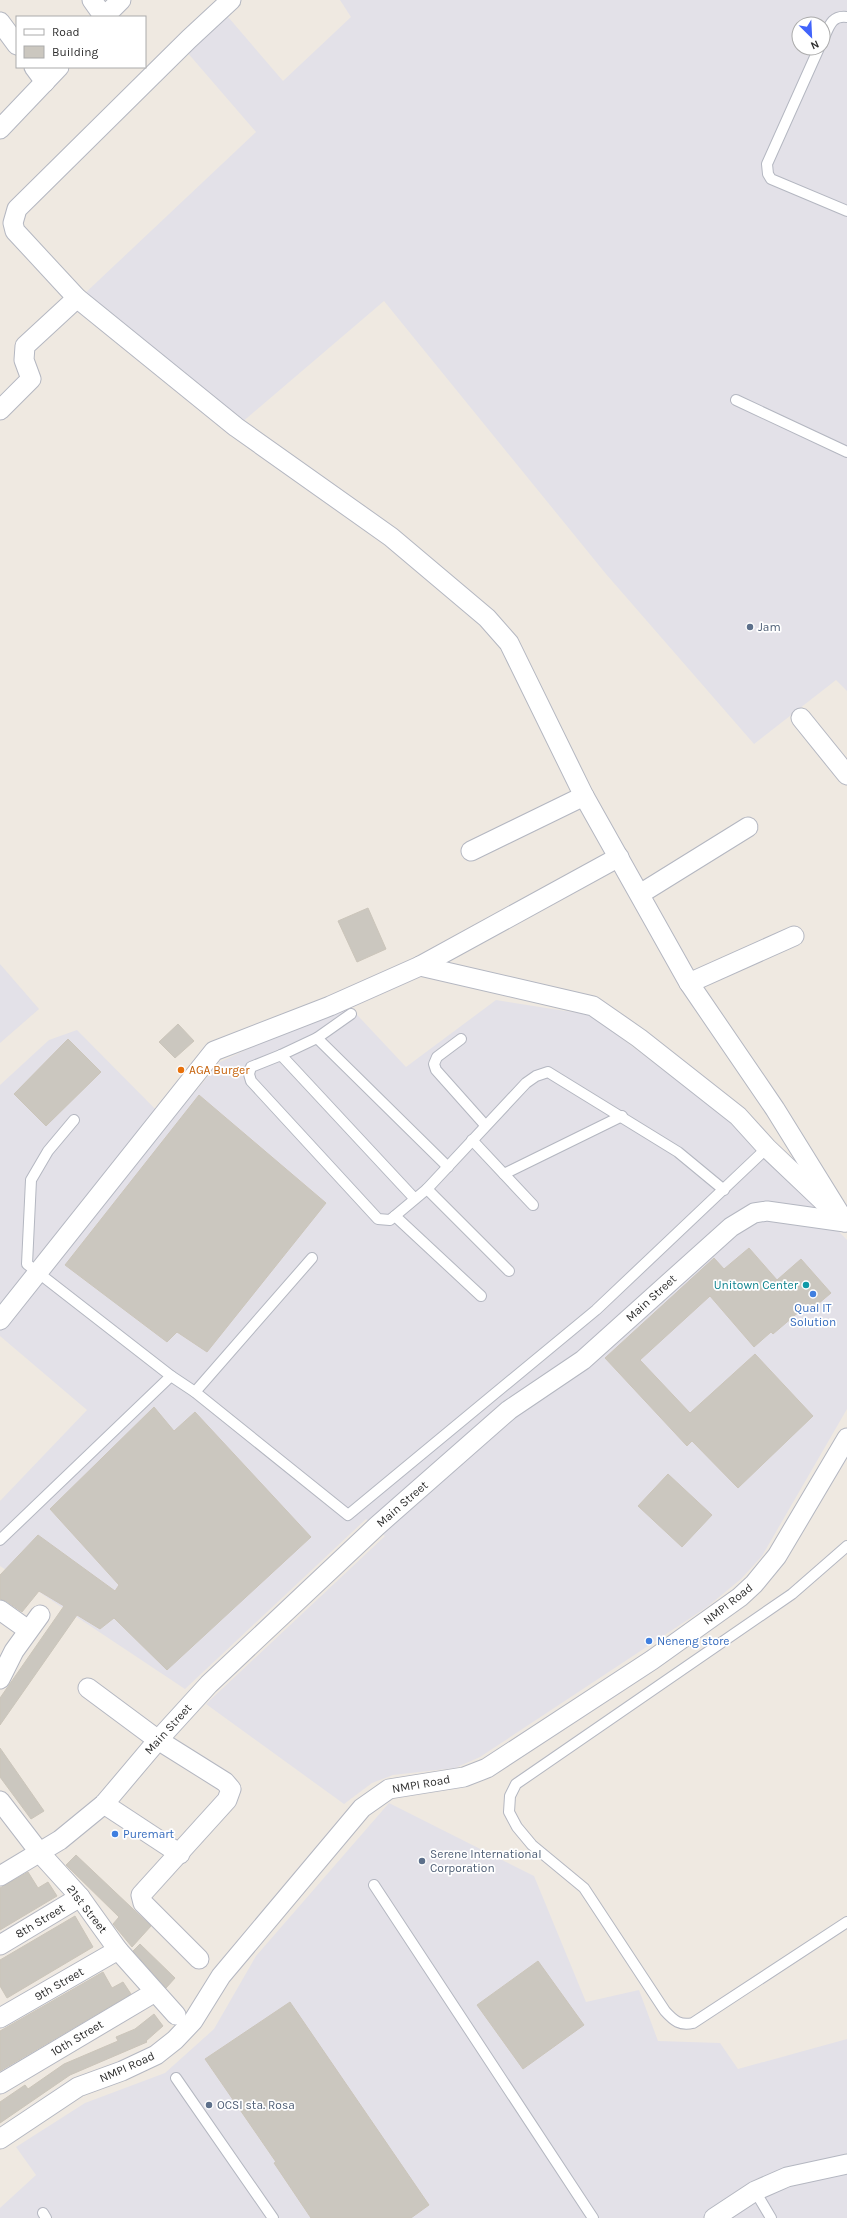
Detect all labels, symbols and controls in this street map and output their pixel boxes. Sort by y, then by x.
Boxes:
legend [16,16,146,68]
north arrow [791,16,831,56]
text: Road [52,25,80,39]
text: N [809,37,821,52]
text: Building [52,45,99,59]
place label: Jam [758,620,781,634]
marker: Jam [745,622,755,632]
place label: AGA Burger [189,1063,250,1077]
marker: AGA Burger [176,1065,186,1075]
street label: Main Street [623,1271,680,1324]
place label: Unitown Center [714,1278,799,1292]
marker: Unitown Center [801,1280,811,1290]
marker: Qual IT Solution [808,1289,818,1299]
place label: Qual IT Solution [790,1301,836,1329]
street label: Main Street [373,1478,431,1530]
street label: NMPI Road [700,1580,756,1628]
place label: Neneng store [657,1634,730,1648]
marker: Neneng store [644,1636,654,1646]
street label: Main Street [142,1700,195,1757]
street label: NMPI Road [391,1772,451,1796]
place label: Puremart [123,1827,175,1841]
marker: Puremart [110,1829,120,1839]
place label: Serene International Corporation [430,1847,542,1875]
marker: Serene International Corporation [417,1856,427,1866]
street label: 21st Street [64,1882,111,1936]
street label: 8th Street [13,1901,68,1941]
street label: 9th Street [32,1964,87,2004]
street label: 10th Street [48,2017,106,2059]
street label: NMPI Road [97,2049,157,2085]
place label: OCSI sta. Rosa [217,2098,295,2112]
marker: OCSI sta. Rosa [204,2100,214,2110]

